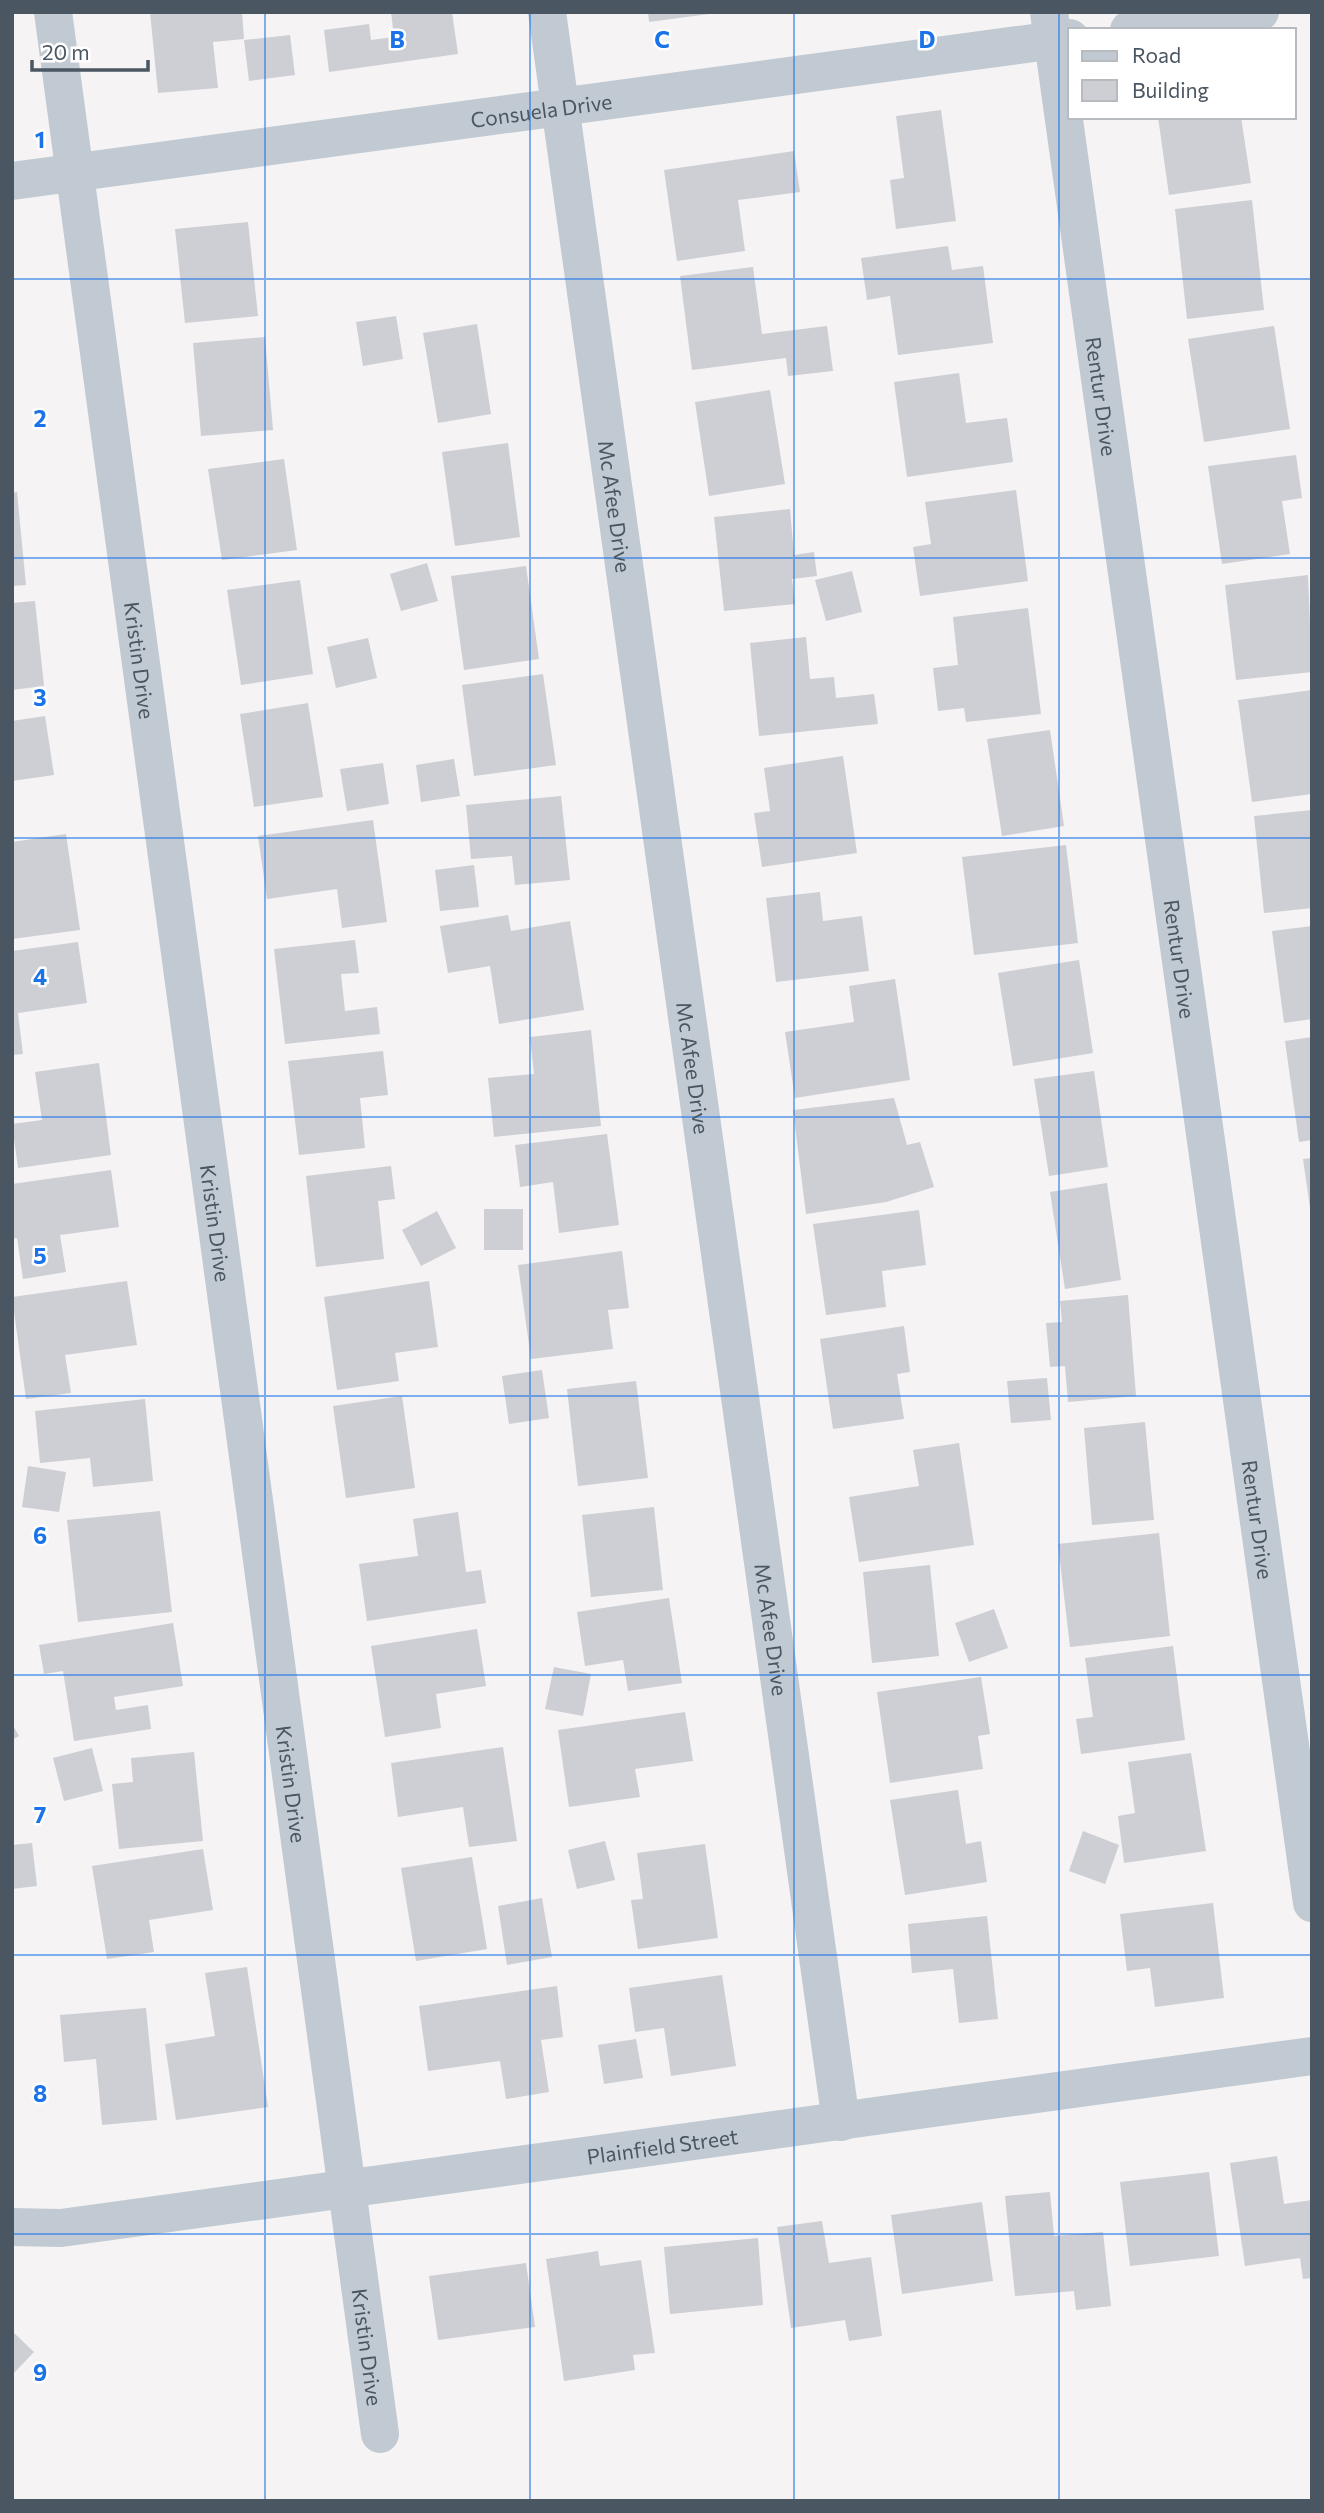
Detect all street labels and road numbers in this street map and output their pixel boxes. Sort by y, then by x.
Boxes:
street label: Consuela Drive [469,88,613,131]
street label: Rentur Drive [1082,335,1123,457]
street label: Mc Afee Drive [594,438,637,574]
street label: Kristin Drive [120,600,161,720]
street label: Rentur Drive [1160,898,1201,1020]
street label: Mc Afee Drive [673,1000,716,1136]
street label: Kristin Drive [196,1163,237,1283]
street label: Rentur Drive [1238,1458,1279,1581]
street label: Mc Afee Drive [751,1562,794,1697]
street label: Kristin Drive [272,1724,313,1844]
street label: Plainfield Street [585,2123,740,2168]
street label: Kristin Drive [348,2287,389,2407]

